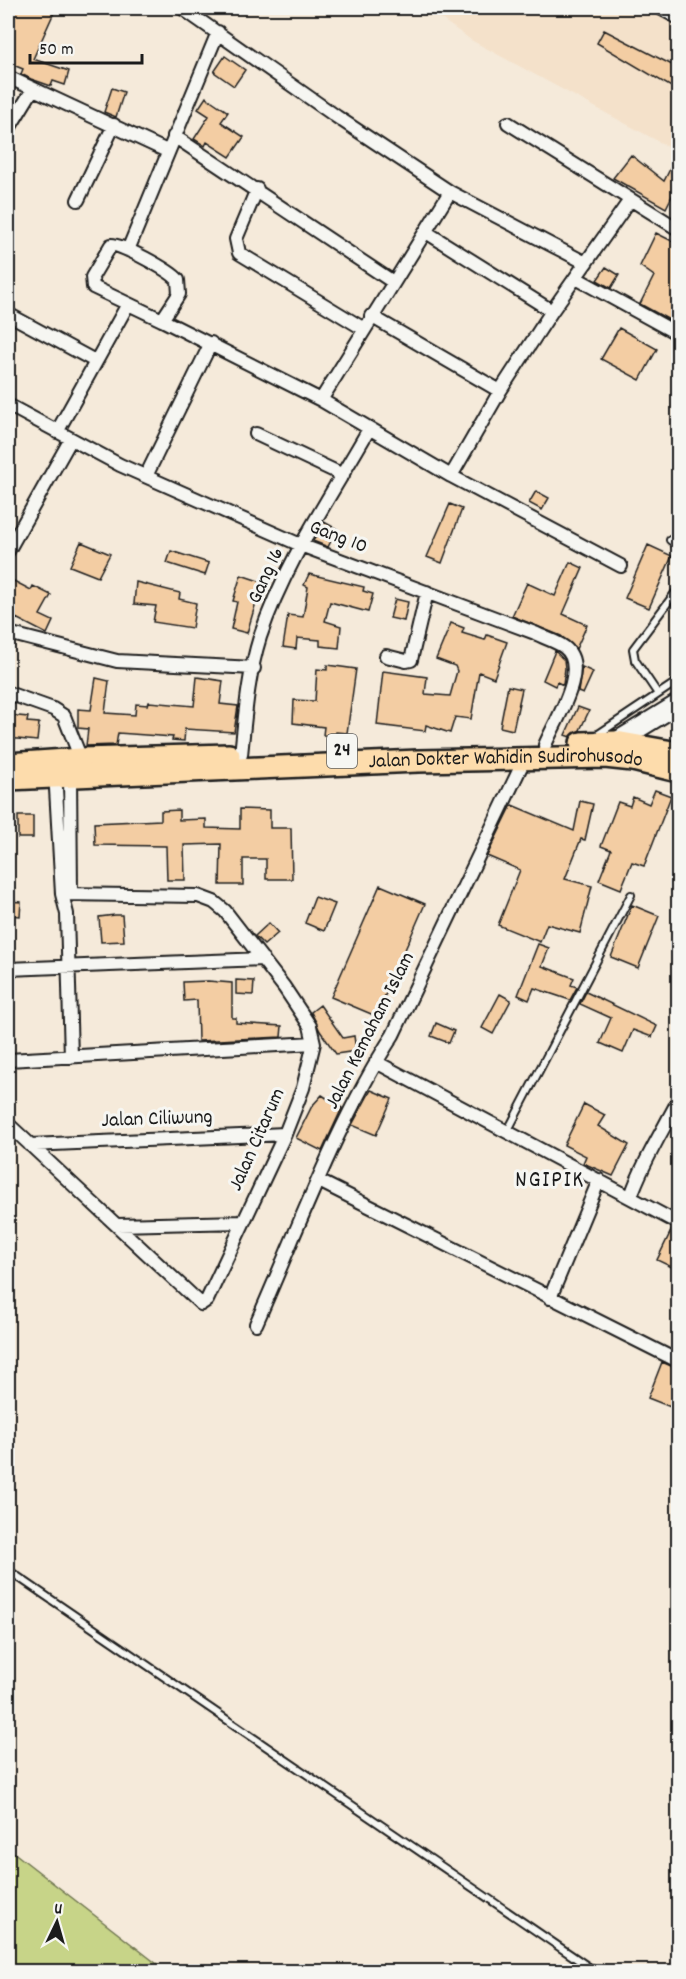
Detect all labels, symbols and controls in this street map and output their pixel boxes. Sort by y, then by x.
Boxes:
scale bar [30,27,142,65]
text: 50 m [39,38,74,63]
street label: Gang 10 [305,513,371,563]
street label: Gang 16 [241,543,293,609]
road number: 24 [327,734,357,768]
street label: Jalan Dokter Wahidin Sudirohusodo [368,742,646,778]
street label: Jalan Kemaham Islam [318,947,424,1115]
street label: Jalan Citarum [222,1084,294,1196]
street label: Jalan Ciliwung [101,1103,213,1137]
district label: NGIPIK [515,1164,585,1198]
north arrow [27,1892,87,1952]
text: U [53,1898,63,1921]

